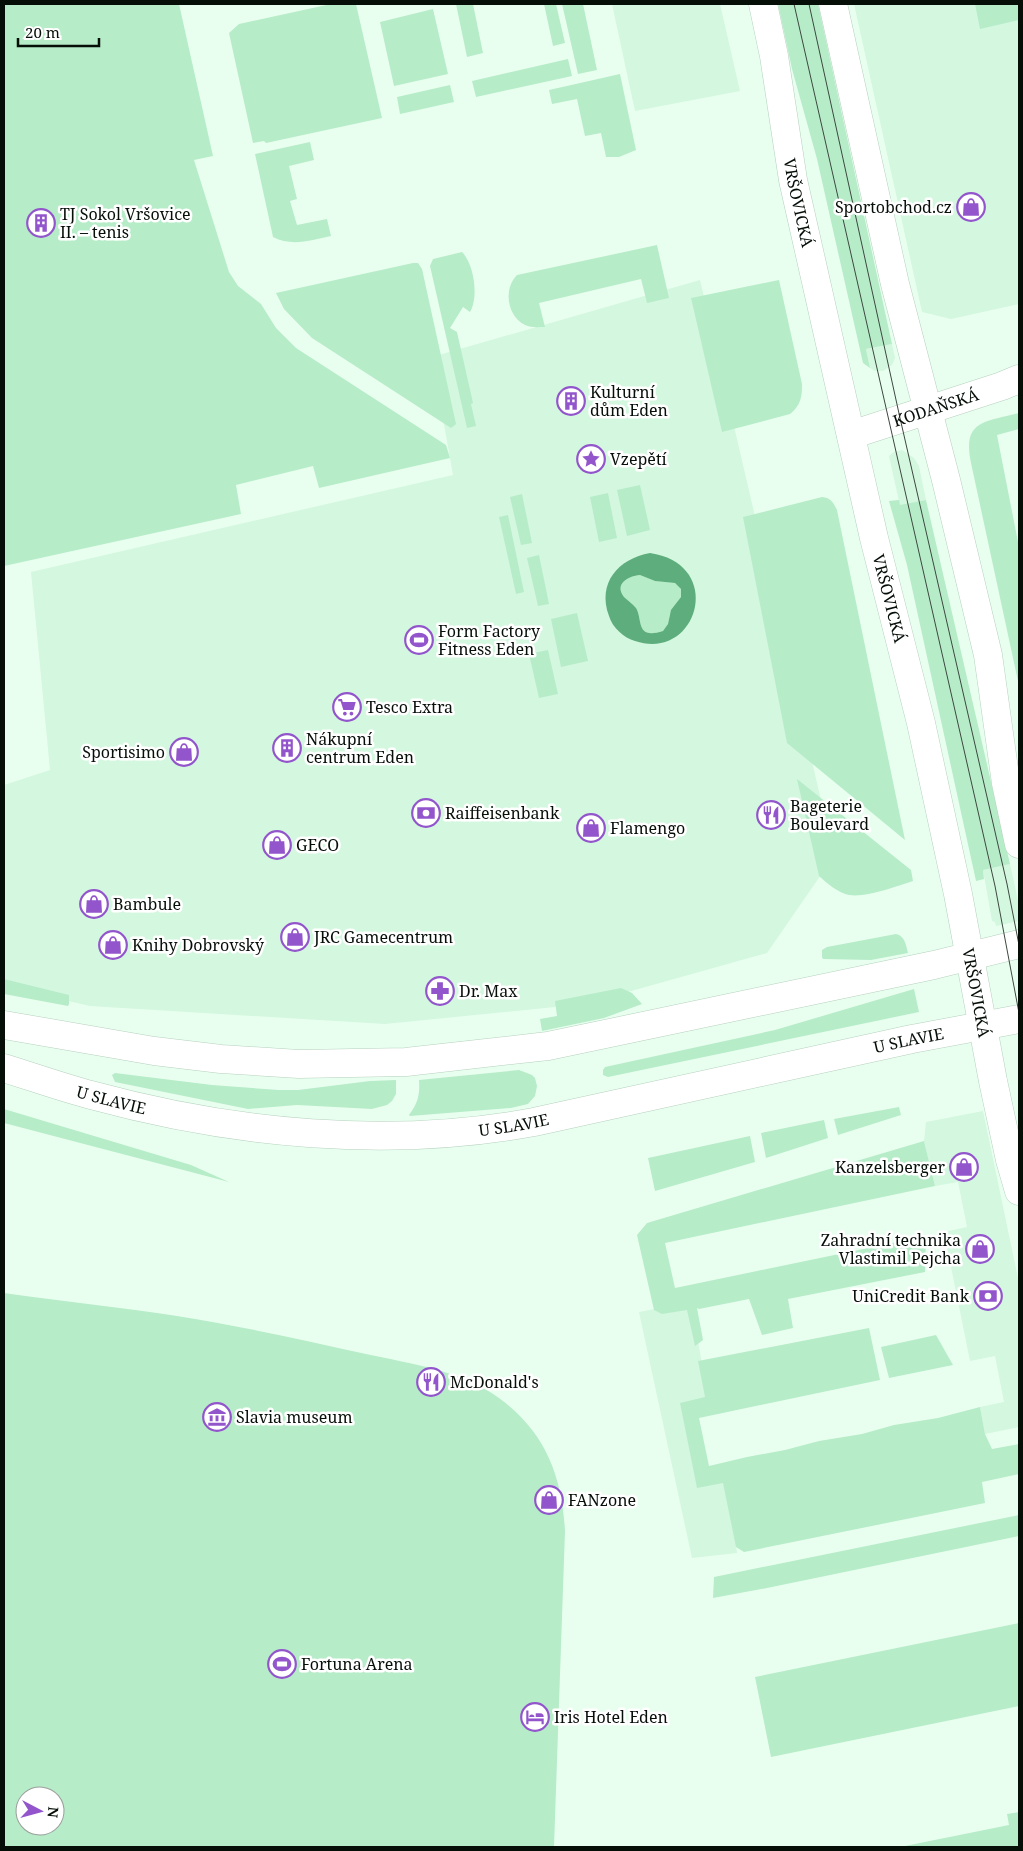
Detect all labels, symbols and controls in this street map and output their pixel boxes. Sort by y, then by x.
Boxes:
scale bar [18,15,99,47]
text: 20 m [25,22,60,42]
street label: VRŠOVICKÁ [779,157,819,250]
shop icon: Sportobchod.cz [956,192,986,222]
place label: Sportobchod.cz [835,196,952,218]
place label: TJ Sokol Vršovice II. – tenis [60,203,191,243]
building icon: TJ Sokol Vršovice II. – tenis [26,208,56,238]
place label: Kulturní dům Eden [590,381,668,421]
street label: KODAŇSKÁ [890,383,982,432]
building icon: Kulturní dům Eden [556,386,586,416]
place icon: Vzepětí [576,444,606,474]
place label: Vzepětí [610,448,667,470]
street label: VRŠOVICKÁ [868,552,911,646]
place label: Form Factory Fitness Eden [438,620,541,660]
sports icon: Form Factory Fitness Eden [404,625,434,655]
supermarket icon: Tesco Extra [332,692,362,722]
place label: Tesco Extra [366,696,453,718]
place label: Nákupní centrum Eden [306,728,414,768]
building icon: Nákupní centrum Eden [272,733,302,763]
shop icon: Sportisimo [169,737,199,767]
place label: Sportisimo [82,741,165,763]
place label: Bageterie Boulevard [790,795,869,835]
bank icon: Raiffeisenbank [411,798,441,828]
restaurant icon: Bageterie Boulevard [756,800,786,830]
place label: Raiffeisenbank [445,802,560,824]
shop icon: Flamengo [576,813,606,843]
place label: Flamengo [610,817,685,839]
shop icon: GECO [262,830,292,860]
place label: GECO [296,834,339,856]
shop icon: Bambule [79,889,109,919]
place label: Bambule [113,893,181,915]
shop icon: JRC Gamecentrum [280,922,310,952]
place label: JRC Gamecentrum [313,926,453,948]
shop icon: Knihy Dobrovský [98,930,128,960]
place label: Knihy Dobrovský [132,934,265,956]
street label: VRŠOVICKÁ [957,946,996,1040]
pharmacy icon: Dr. Max [425,976,455,1006]
place label: Dr. Max [459,980,518,1002]
street label: U SLAVIE [871,1022,945,1058]
street label: U SLAVIE [74,1080,148,1119]
street label: U SLAVIE [477,1108,551,1141]
shop icon: Kanzelsberger [949,1152,979,1182]
place label: Kanzelsberger [835,1156,945,1178]
place label: Zahradní technika Vlastimil Pejcha [821,1229,961,1269]
shop icon: Zahradní technika Vlastimil Pejcha [965,1234,995,1264]
bank icon: UniCredit Bank [973,1281,1003,1311]
place label: UniCredit Bank [852,1285,970,1307]
restaurant icon: McDonald's [416,1367,446,1397]
place label: McDonald's [450,1371,539,1393]
museum icon: Slavia museum [202,1402,232,1432]
place label: Slavia museum [236,1406,353,1428]
shop icon: FANzone [534,1485,564,1515]
place label: FANzone [568,1489,636,1511]
sports icon: Fortuna Arena [267,1649,297,1679]
place label: Fortuna Arena [301,1653,413,1675]
hotel icon: Iris Hotel Eden [520,1702,550,1732]
place label: Iris Hotel Eden [554,1706,668,1728]
north arrow [15,1786,65,1836]
text: N [43,1806,63,1819]

